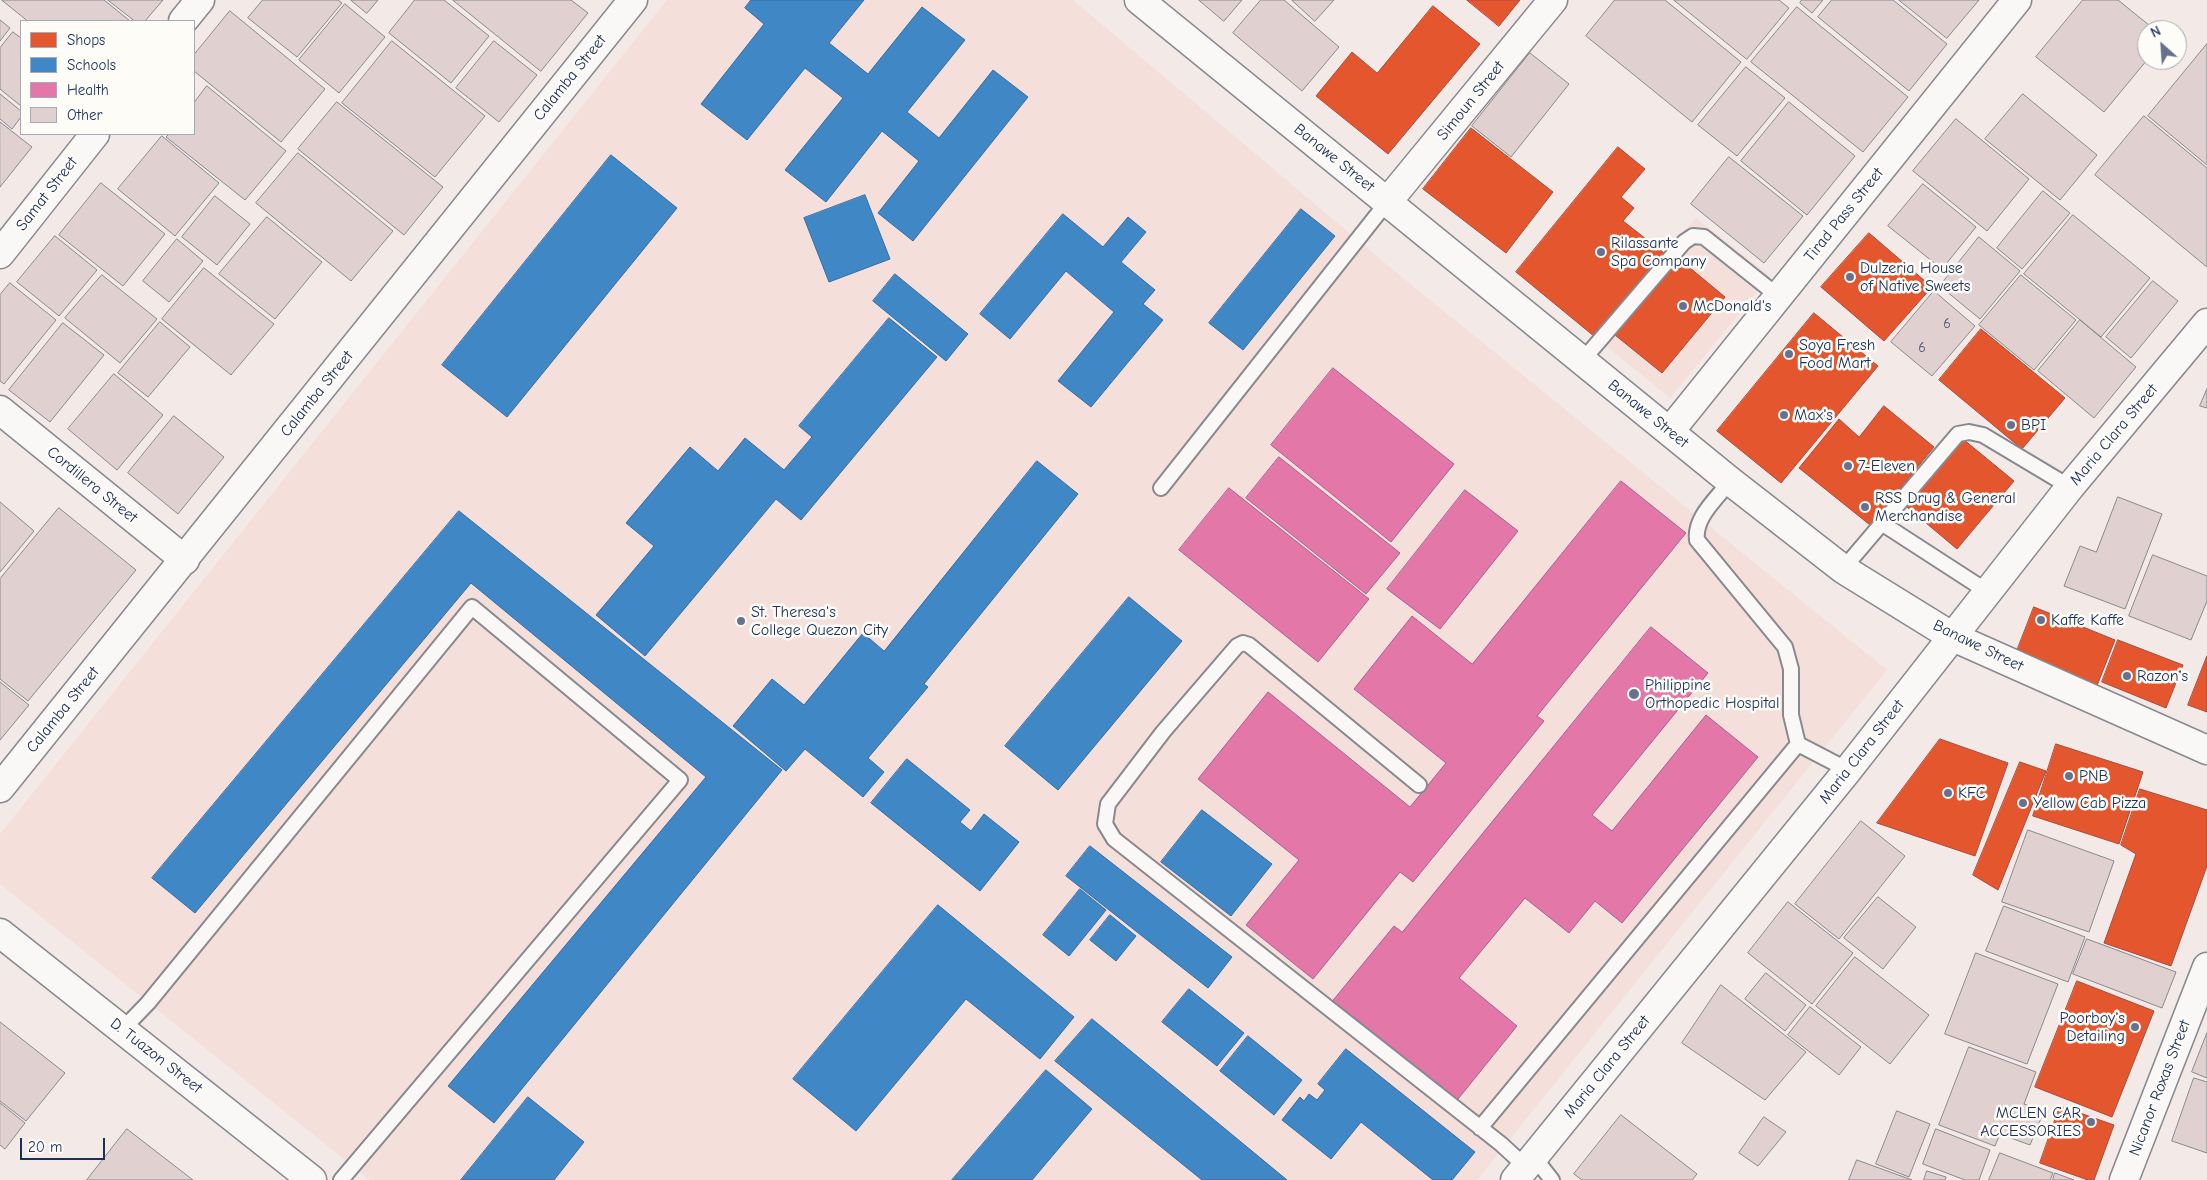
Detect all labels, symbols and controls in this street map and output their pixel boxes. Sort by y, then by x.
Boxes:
legend [20,20,195,135]
north arrow [2137,20,2187,70]
text: N [2148,22,2163,42]
text: Shops [67,31,105,49]
street label: Calamba Street [529,31,611,125]
text: Schools [67,56,116,74]
street label: Simoun Street [1433,57,1509,145]
text: Health [67,81,109,99]
text: Other [67,106,102,124]
street label: Banawe Street [1290,120,1378,196]
street label: Samat Street [12,153,82,235]
street label: Tirad Pass Street [1800,164,1888,266]
place label: Rilassante Spa Company [1611,233,1706,271]
marker: Rilassante Spa Company [1595,246,1607,258]
place label: Dulzeria House of Native Sweets [1860,258,1970,296]
marker: Dulzeria House of Native Sweets [1844,271,1856,283]
place label: McDonald's [1693,296,1772,316]
marker: McDonald's [1677,300,1689,312]
house number: 6 [1943,316,1951,332]
place label: Soya Fresh Food Mart [1799,335,1875,373]
house number: 6 [1918,340,1926,356]
street label: Calamba Street [276,347,358,441]
marker: Soya Fresh Food Mart [1783,348,1795,360]
street label: Banawe Street [1604,376,1692,452]
street label: Maria Clara Street [2066,380,2162,490]
place label: Max's [1794,405,1833,425]
marker: Max's [1778,409,1790,421]
place label: BPI [2021,415,2046,435]
marker: BPI [2005,419,2017,431]
street label: Cordillera Street [43,443,141,527]
place label: 7-Eleven [1858,456,1915,476]
marker: 7-Eleven [1842,460,1854,472]
place label: RSS Drug & General Merchandise [1875,488,2016,526]
marker: RSS Drug & General Merchandise [1859,501,1871,513]
place label: St. Theresa's College Quezon City [751,602,888,640]
place label: Kaffe Kaffe [2051,610,2124,630]
marker: Kaffe Kaffe [2035,614,2047,626]
marker: St. Theresa's College Quezon City [735,615,747,627]
street label: Banawe Street [1930,616,2026,676]
street label: Calamba Street [22,663,104,757]
place label: Razon's [2137,666,2188,686]
marker: Razon's [2121,670,2133,682]
place label: Philippine Orthopedic Hospital [1645,675,1780,713]
marker: Philippine Orthopedic Hospital [1627,687,1641,701]
street label: Maria Clara Street [1815,696,1909,808]
place label: PNB [2079,766,2108,786]
marker: PNB [2063,770,2075,782]
place label: KFC [1958,783,1986,803]
marker: KFC [1942,787,1954,799]
place label: Yellow Cab Pizza [2033,793,2146,813]
marker: Yellow Cab Pizza [2017,797,2029,809]
place label: Poorboy's Detailing [2060,1008,2125,1046]
street label: Maria Clara Street [1560,1012,1654,1122]
street label: D. Tuazon Street [106,1014,206,1098]
street label: Nicanor Roxas Street [2125,1017,2195,1159]
marker: Poorboy's Detailing [2129,1021,2141,1033]
place label: MCLEN CAR ACCESSORIES [1980,1103,2081,1141]
marker: MCLEN CAR ACCESSORIES [2085,1116,2097,1128]
scale bar [22,1128,108,1160]
text: 20 m [28,1138,62,1156]

